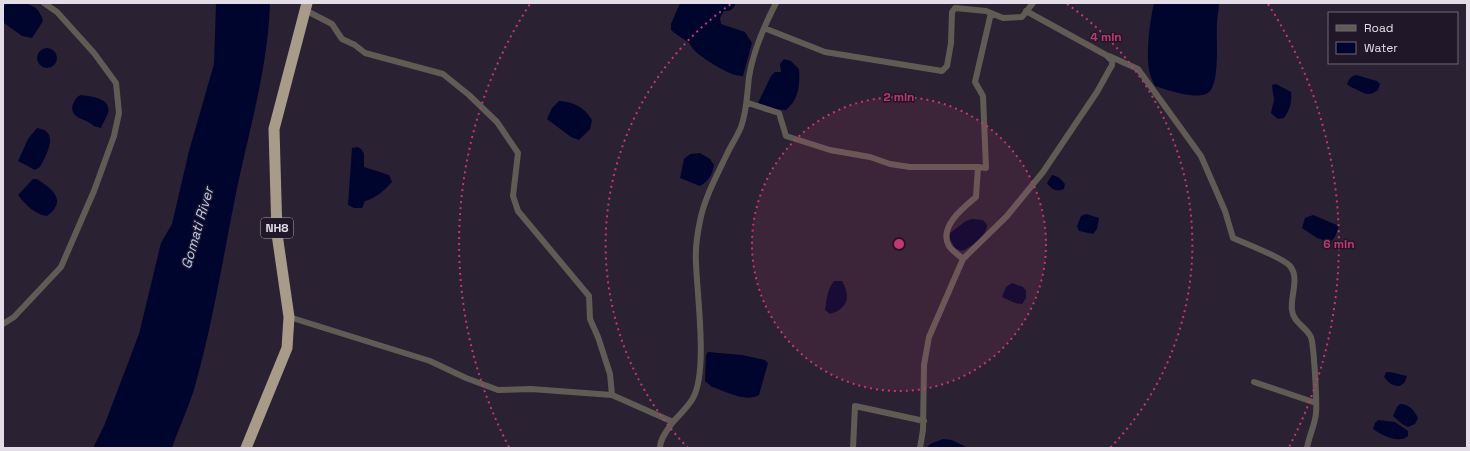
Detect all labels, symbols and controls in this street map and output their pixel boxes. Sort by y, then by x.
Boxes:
legend [1328,12,1458,64]
text: Road [1364,20,1393,36]
text: 4 min [1090,29,1122,45]
text: Water [1364,40,1398,56]
text: 2 min [883,89,915,105]
water label: Gomati River [177,183,218,271]
road number: NH8 [261,218,293,238]
text: 6 min [1323,236,1355,252]
centre of rings [892,237,906,251]

